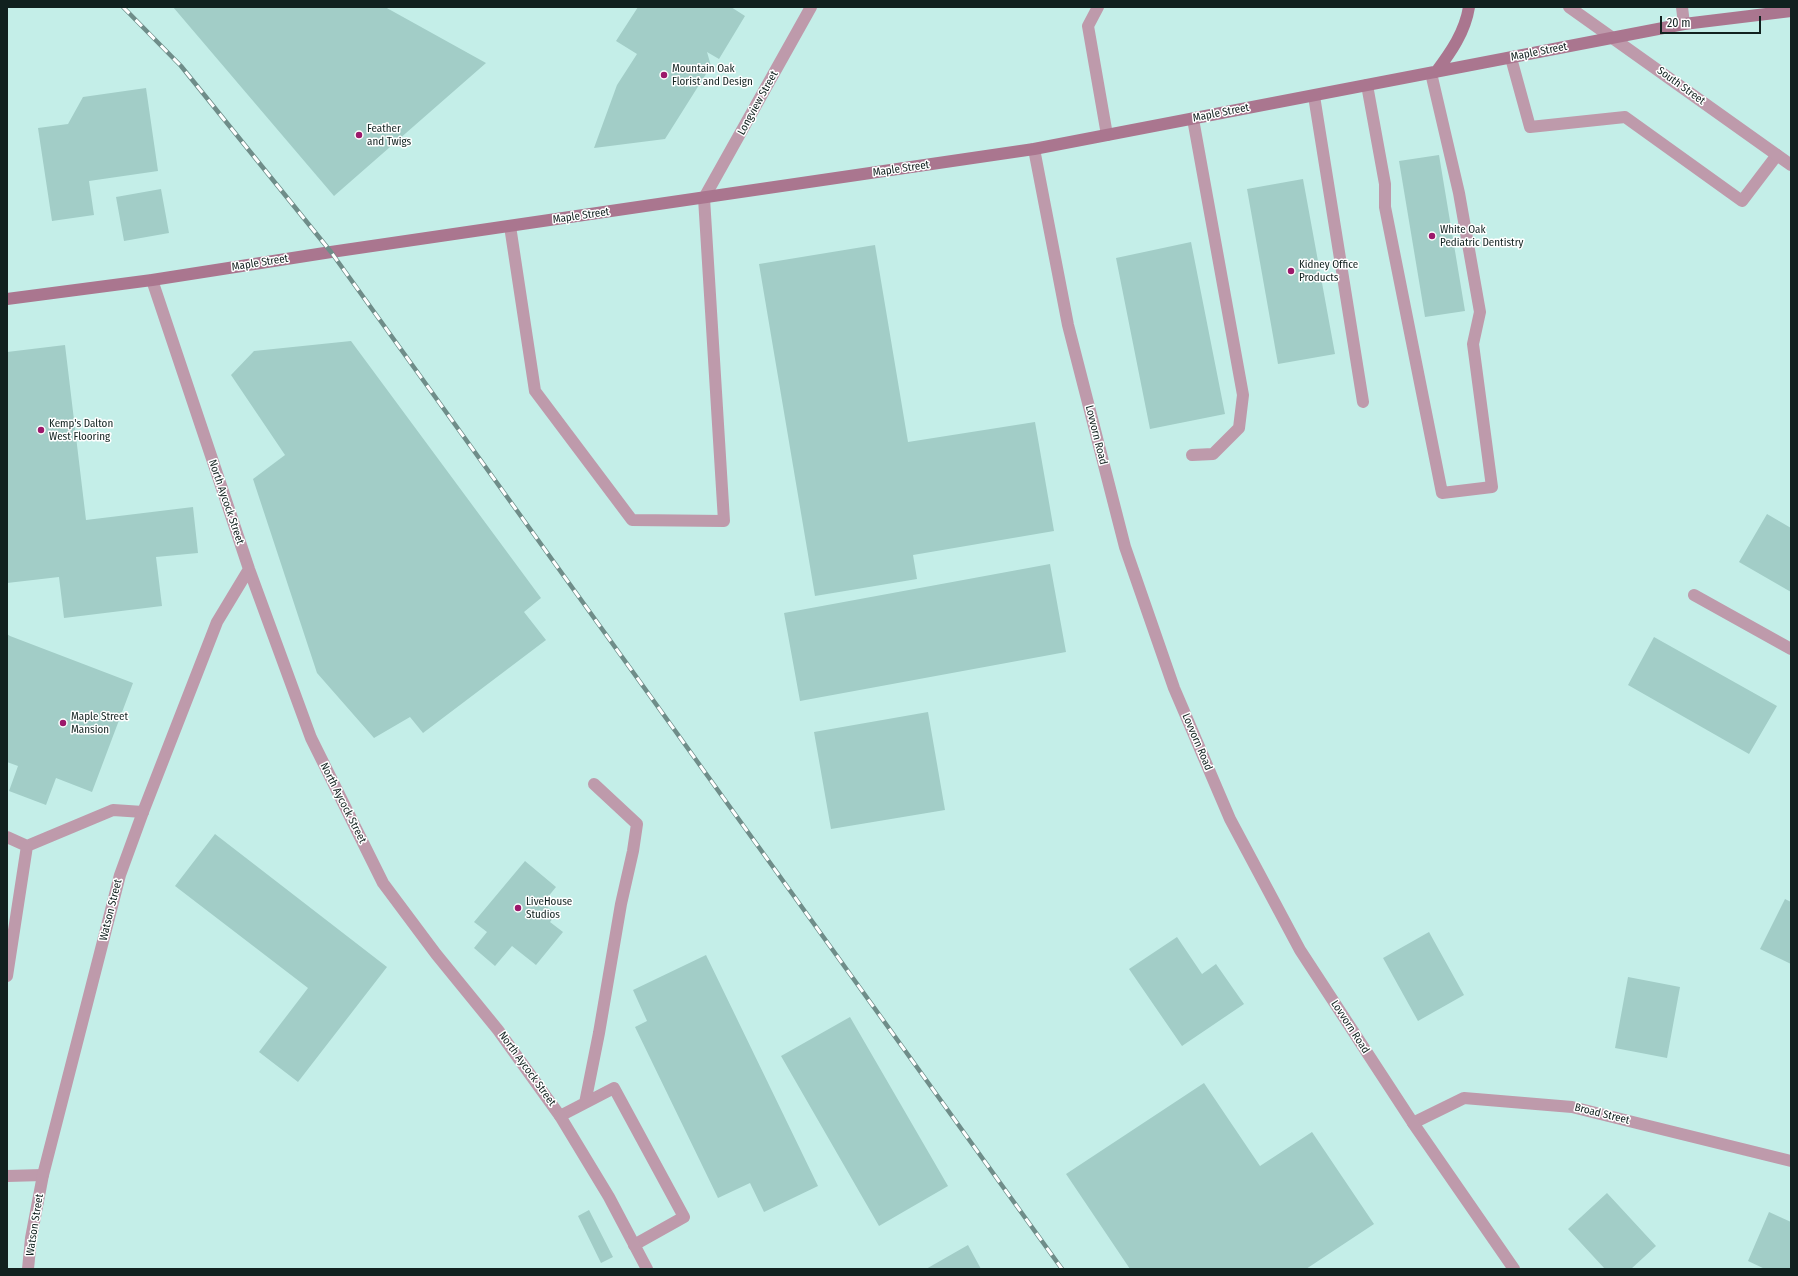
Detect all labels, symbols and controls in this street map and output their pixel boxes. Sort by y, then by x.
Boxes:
scale bar [1662,8,1763,34]
text: 20 m [1667,16,1691,30]
street label: Maple Street [1510,40,1568,64]
place label: Mountain Oak Florist and Design [672,62,753,88]
street label: South Street [1654,64,1708,108]
street label: Longview Street [735,69,781,137]
marker: Mountain Oak Florist and Design [659,70,669,80]
street label: Maple Street [1192,101,1250,125]
place label: Feather and Twigs [367,122,411,148]
marker: Feather and Twigs [354,130,364,140]
street label: Maple Street [872,158,930,180]
street label: Maple Street [552,205,610,227]
place label: White Oak Pediatric Dentistry [1440,223,1523,249]
marker: White Oak Pediatric Dentistry [1427,231,1437,241]
street label: Maple Street [231,252,289,274]
place label: Kidney Office Products [1299,258,1358,284]
marker: Kidney Office Products [1286,266,1296,276]
street label: Lovvorn Road [1082,404,1110,466]
place label: Kemp's Dalton West Flooring [49,417,113,443]
marker: Kemp's Dalton West Flooring [36,425,46,435]
street label: North Aycock Street [205,458,247,546]
place label: Maple Street Mansion [71,710,128,736]
street label: Lovvorn Road [1179,711,1215,773]
marker: Maple Street Mansion [58,718,68,728]
street label: North Aycock Street [317,760,369,846]
street label: Watson Street [97,878,125,942]
place label: LiveHouse Studios [526,895,572,921]
marker: LiveHouse Studios [513,903,523,913]
street label: Lovvorn Road [1328,998,1372,1056]
street label: North Aycock Street [496,1029,558,1109]
street label: Broad Street [1573,1101,1631,1127]
street label: Watson Street [24,1193,46,1257]

